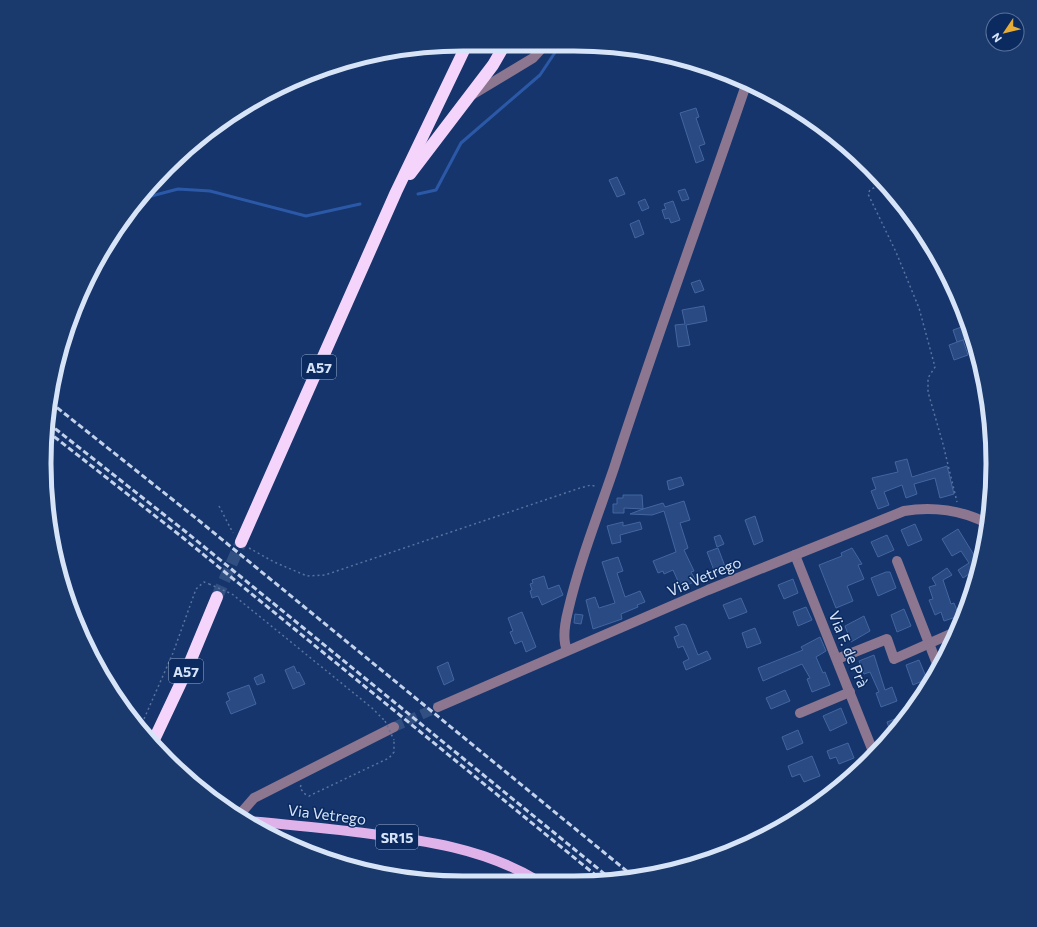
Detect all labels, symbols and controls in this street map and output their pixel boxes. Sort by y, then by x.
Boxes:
north arrow [985,12,1025,52]
text: N [989,31,1004,45]
road number: A57 [302,355,336,379]
street label: Via Vetrego [664,552,744,600]
street label: Via F. de Prà [825,608,873,690]
road number: A57 [169,659,203,683]
street label: Via Vetrego [287,800,367,828]
road number: SR15 [376,825,418,849]

